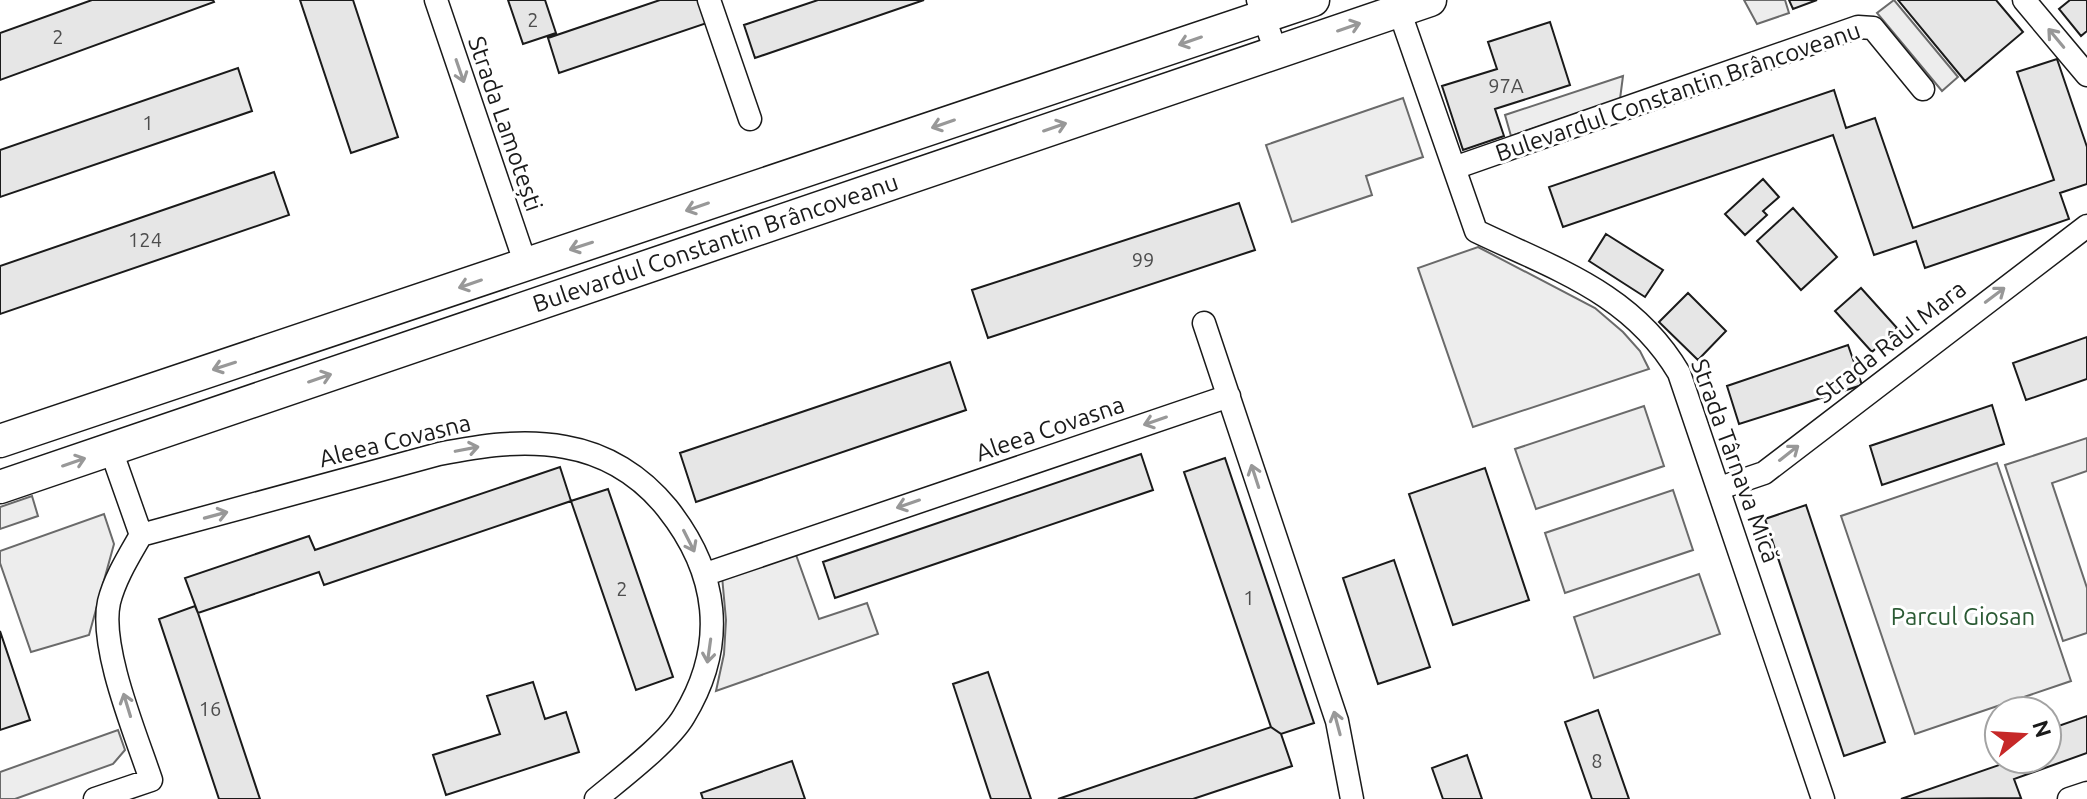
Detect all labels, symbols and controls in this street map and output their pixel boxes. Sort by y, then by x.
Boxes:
house number: 2 [527,8,539,31]
street label: Bulevardul Constantin Brâncoveanu [1492,16,1864,167]
one-way arrow [1337,19,1362,34]
house number: 2 [52,25,64,48]
one-way arrow [2047,28,2065,48]
street label: Strada Lamotești [463,33,548,215]
one-way arrow [1177,35,1202,50]
one-way arrow [454,59,469,84]
house number: 97A [1488,74,1524,97]
house number: 1 [142,111,154,134]
one-way arrow [931,118,956,133]
one-way arrow [1042,119,1067,134]
street label: Bulevardul Constantin Brâncoveanu [529,168,902,318]
one-way arrow [684,201,709,216]
house number: 124 [128,228,162,251]
one-way arrow [569,240,594,255]
house number: 99 [1132,248,1154,271]
street label: Strada Râul Mara [1810,275,1971,408]
one-way arrow [458,277,483,292]
one-way arrow [1983,286,2005,303]
street label: Strada Târnava Mică [1686,355,1785,566]
one-way arrow [211,360,236,375]
one-way arrow [307,370,332,384]
street label: Aleea Covasna [972,390,1128,467]
street label: Aleea Covasna [316,409,474,472]
one-way arrow [1143,415,1168,430]
one-way arrow [454,440,480,455]
one-way arrow [1778,445,1799,462]
one-way arrow [61,454,86,468]
one-way arrow [1247,463,1262,488]
one-way arrow [896,498,921,513]
one-way arrow [202,506,228,521]
one-way arrow [682,528,698,552]
house number: 2 [616,577,628,600]
house number: 1 [1243,586,1255,609]
park label: Parcul Giosan [1891,603,2035,630]
one-way arrow [701,638,716,663]
one-way arrow [119,693,134,719]
north arrow [1983,695,2063,775]
house number: 16 [199,697,221,720]
one-way arrow [1328,710,1343,736]
text: N [2028,717,2057,740]
house number: 8 [1591,749,1603,772]

